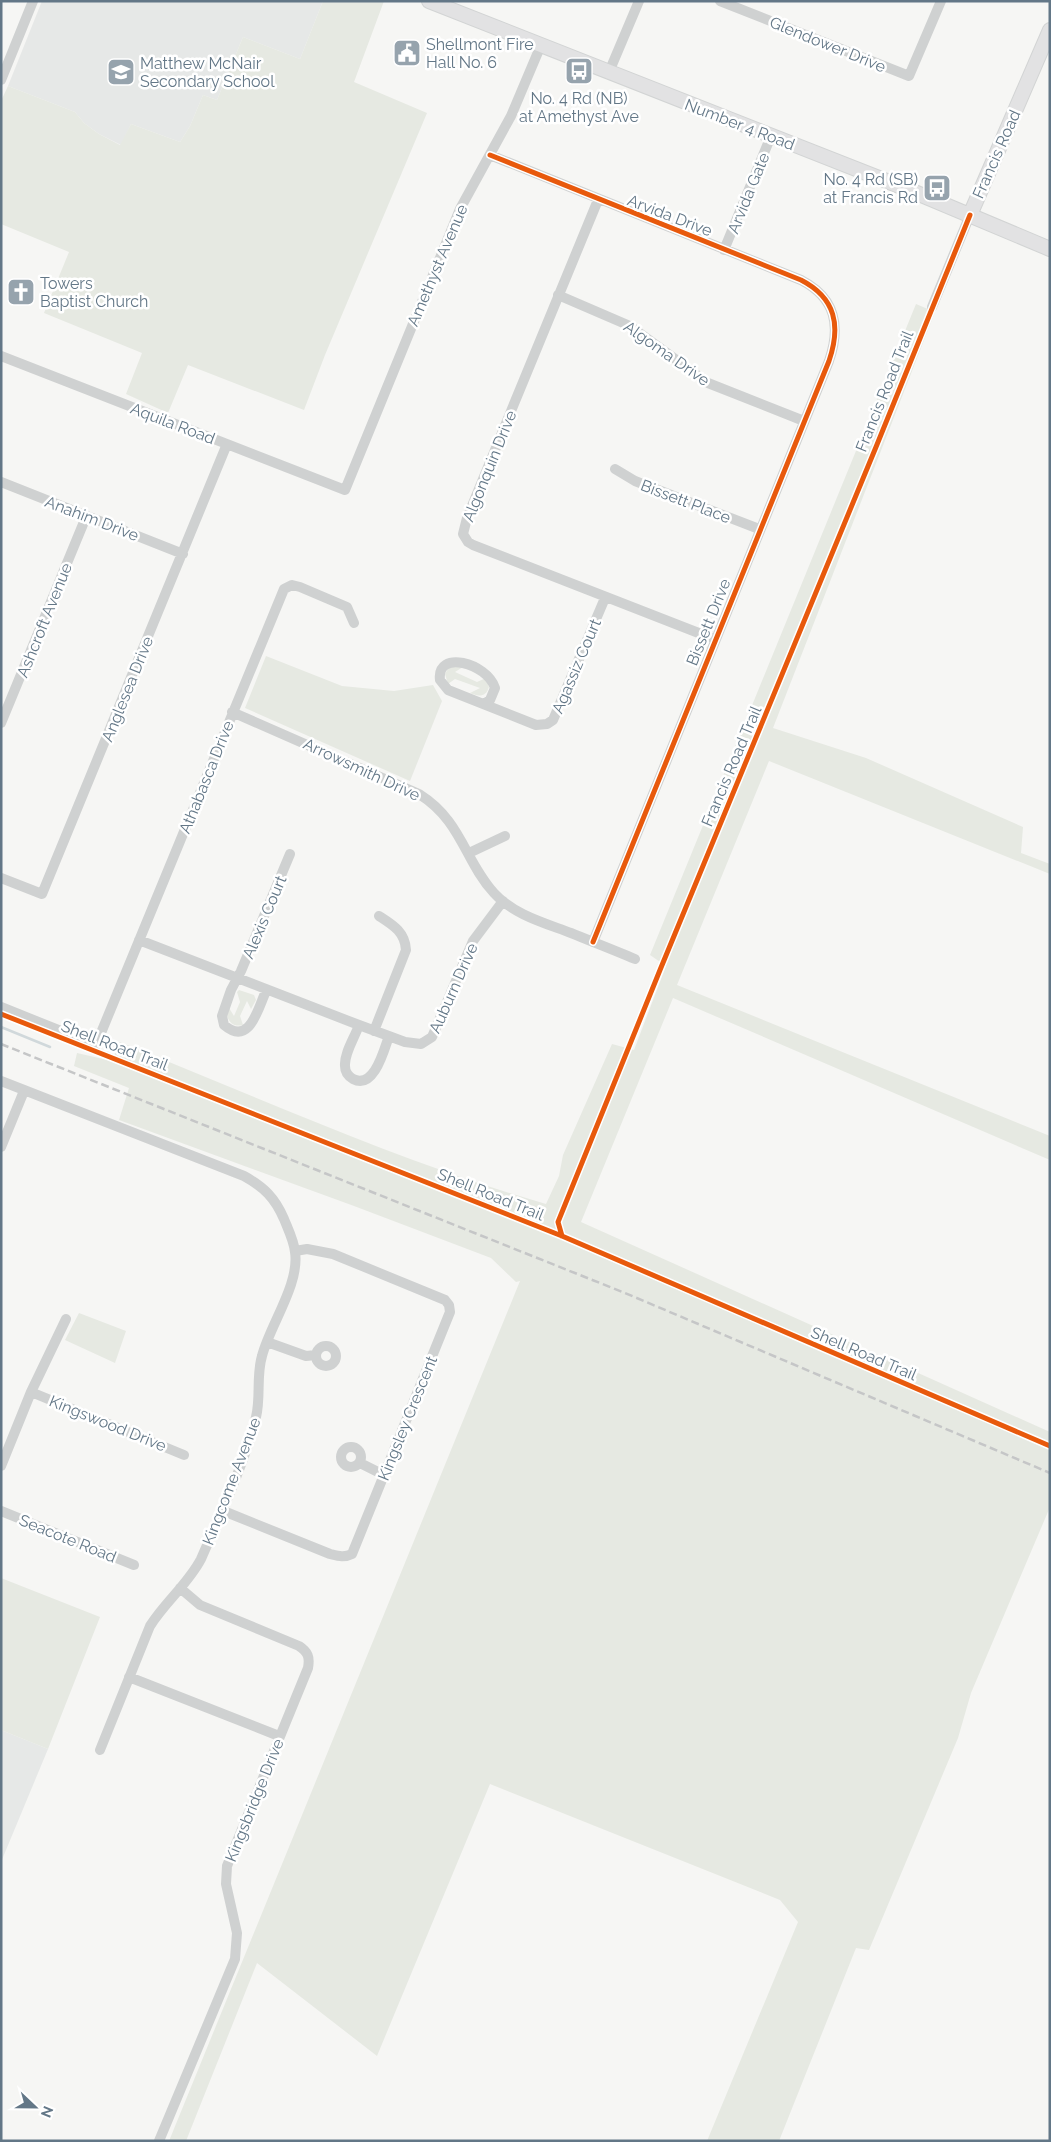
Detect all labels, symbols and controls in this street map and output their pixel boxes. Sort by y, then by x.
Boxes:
street label: Glendower Drive [767,13,889,76]
place label: Shellmont Fire Hall No. 6 [426,35,534,72]
public building icon: Shellmont Fire Hall No. 6 [392,38,422,68]
place label: Matthew McNair Secondary School [140,54,275,91]
bus stop icon: No. 4 Rd (NB) at Amethyst Ave [564,56,594,86]
school or university icon: Matthew McNair Secondary School [106,57,136,87]
place label: No. 4 Rd (NB) at Amethyst Ave [519,89,639,126]
street label: Number 4 Road [682,95,798,154]
street label: Francis Road [968,107,1024,201]
street label: Arvida Gate [724,150,773,237]
place label: No. 4 Rd (SB) at Francis Rd [823,170,918,207]
bus stop icon: No. 4 Rd (SB) at Francis Rd [922,173,952,203]
street label: Arvida Drive [625,191,715,240]
street label: Amethyst Avenue [403,201,472,329]
place label: Towers Baptist Church [40,274,148,311]
church icon: Towers Baptist Church [6,277,36,307]
street label: Algoma Drive [620,317,713,390]
street label: Francis Road Trail [851,327,918,455]
street label: Aquila Road [128,399,218,448]
street label: Algonquin Drive [458,408,520,525]
street label: Bissett Place [638,476,733,527]
street label: Anahim Drive [42,492,141,545]
street label: Ashcroft Avenue [13,560,76,680]
street label: Bissett Drive [682,576,734,668]
street label: Agassiz Court [548,615,605,716]
street label: Anglesea Drive [98,634,157,745]
street label: Francis Road Trail [698,703,766,829]
street label: Athabasca Drive [175,718,238,836]
street label: Arrowsmith Drive [300,734,423,805]
street label: Alexis Court [238,872,291,962]
street label: Auburn Drive [425,940,482,1036]
street label: Shell Road Trail [59,1016,172,1075]
street label: Shell Road Trail [435,1164,547,1225]
street label: Shell Road Trail [808,1323,920,1385]
street label: Kingsley Crescent [374,1353,441,1483]
street label: Kingswood Drive [47,1391,169,1456]
street label: Kingcome Avenue [198,1415,265,1548]
street label: Seacote Road [17,1510,119,1567]
street label: Kingsbridge Drive [221,1736,288,1865]
north arrow [10,2082,60,2132]
text: N [38,2104,56,2120]

